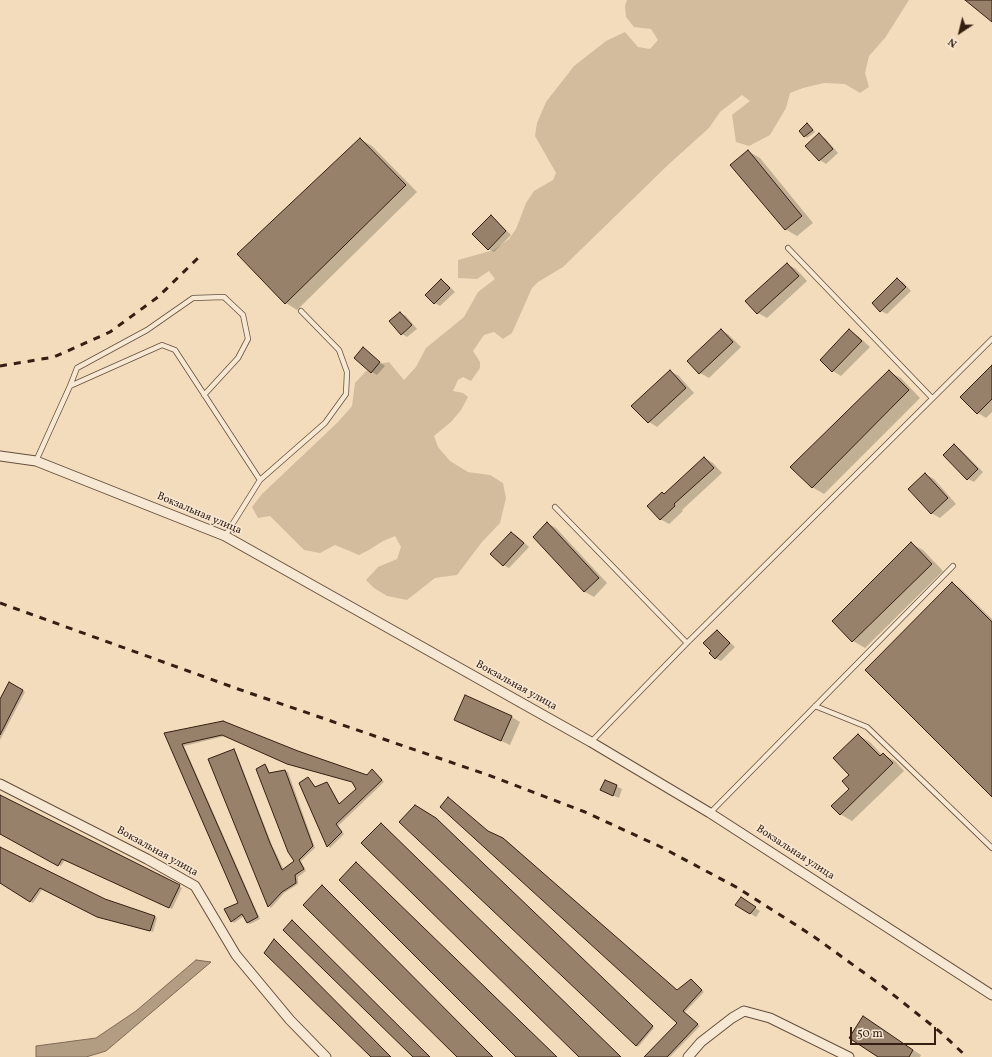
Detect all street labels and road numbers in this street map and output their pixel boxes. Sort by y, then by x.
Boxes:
street label: Вокзальная улица [155,490,243,538]
street label: Вокзальная улица [473,658,559,714]
street label: Вокзальная улица [753,823,837,883]
street label: Вокзальная улица [114,824,200,880]

